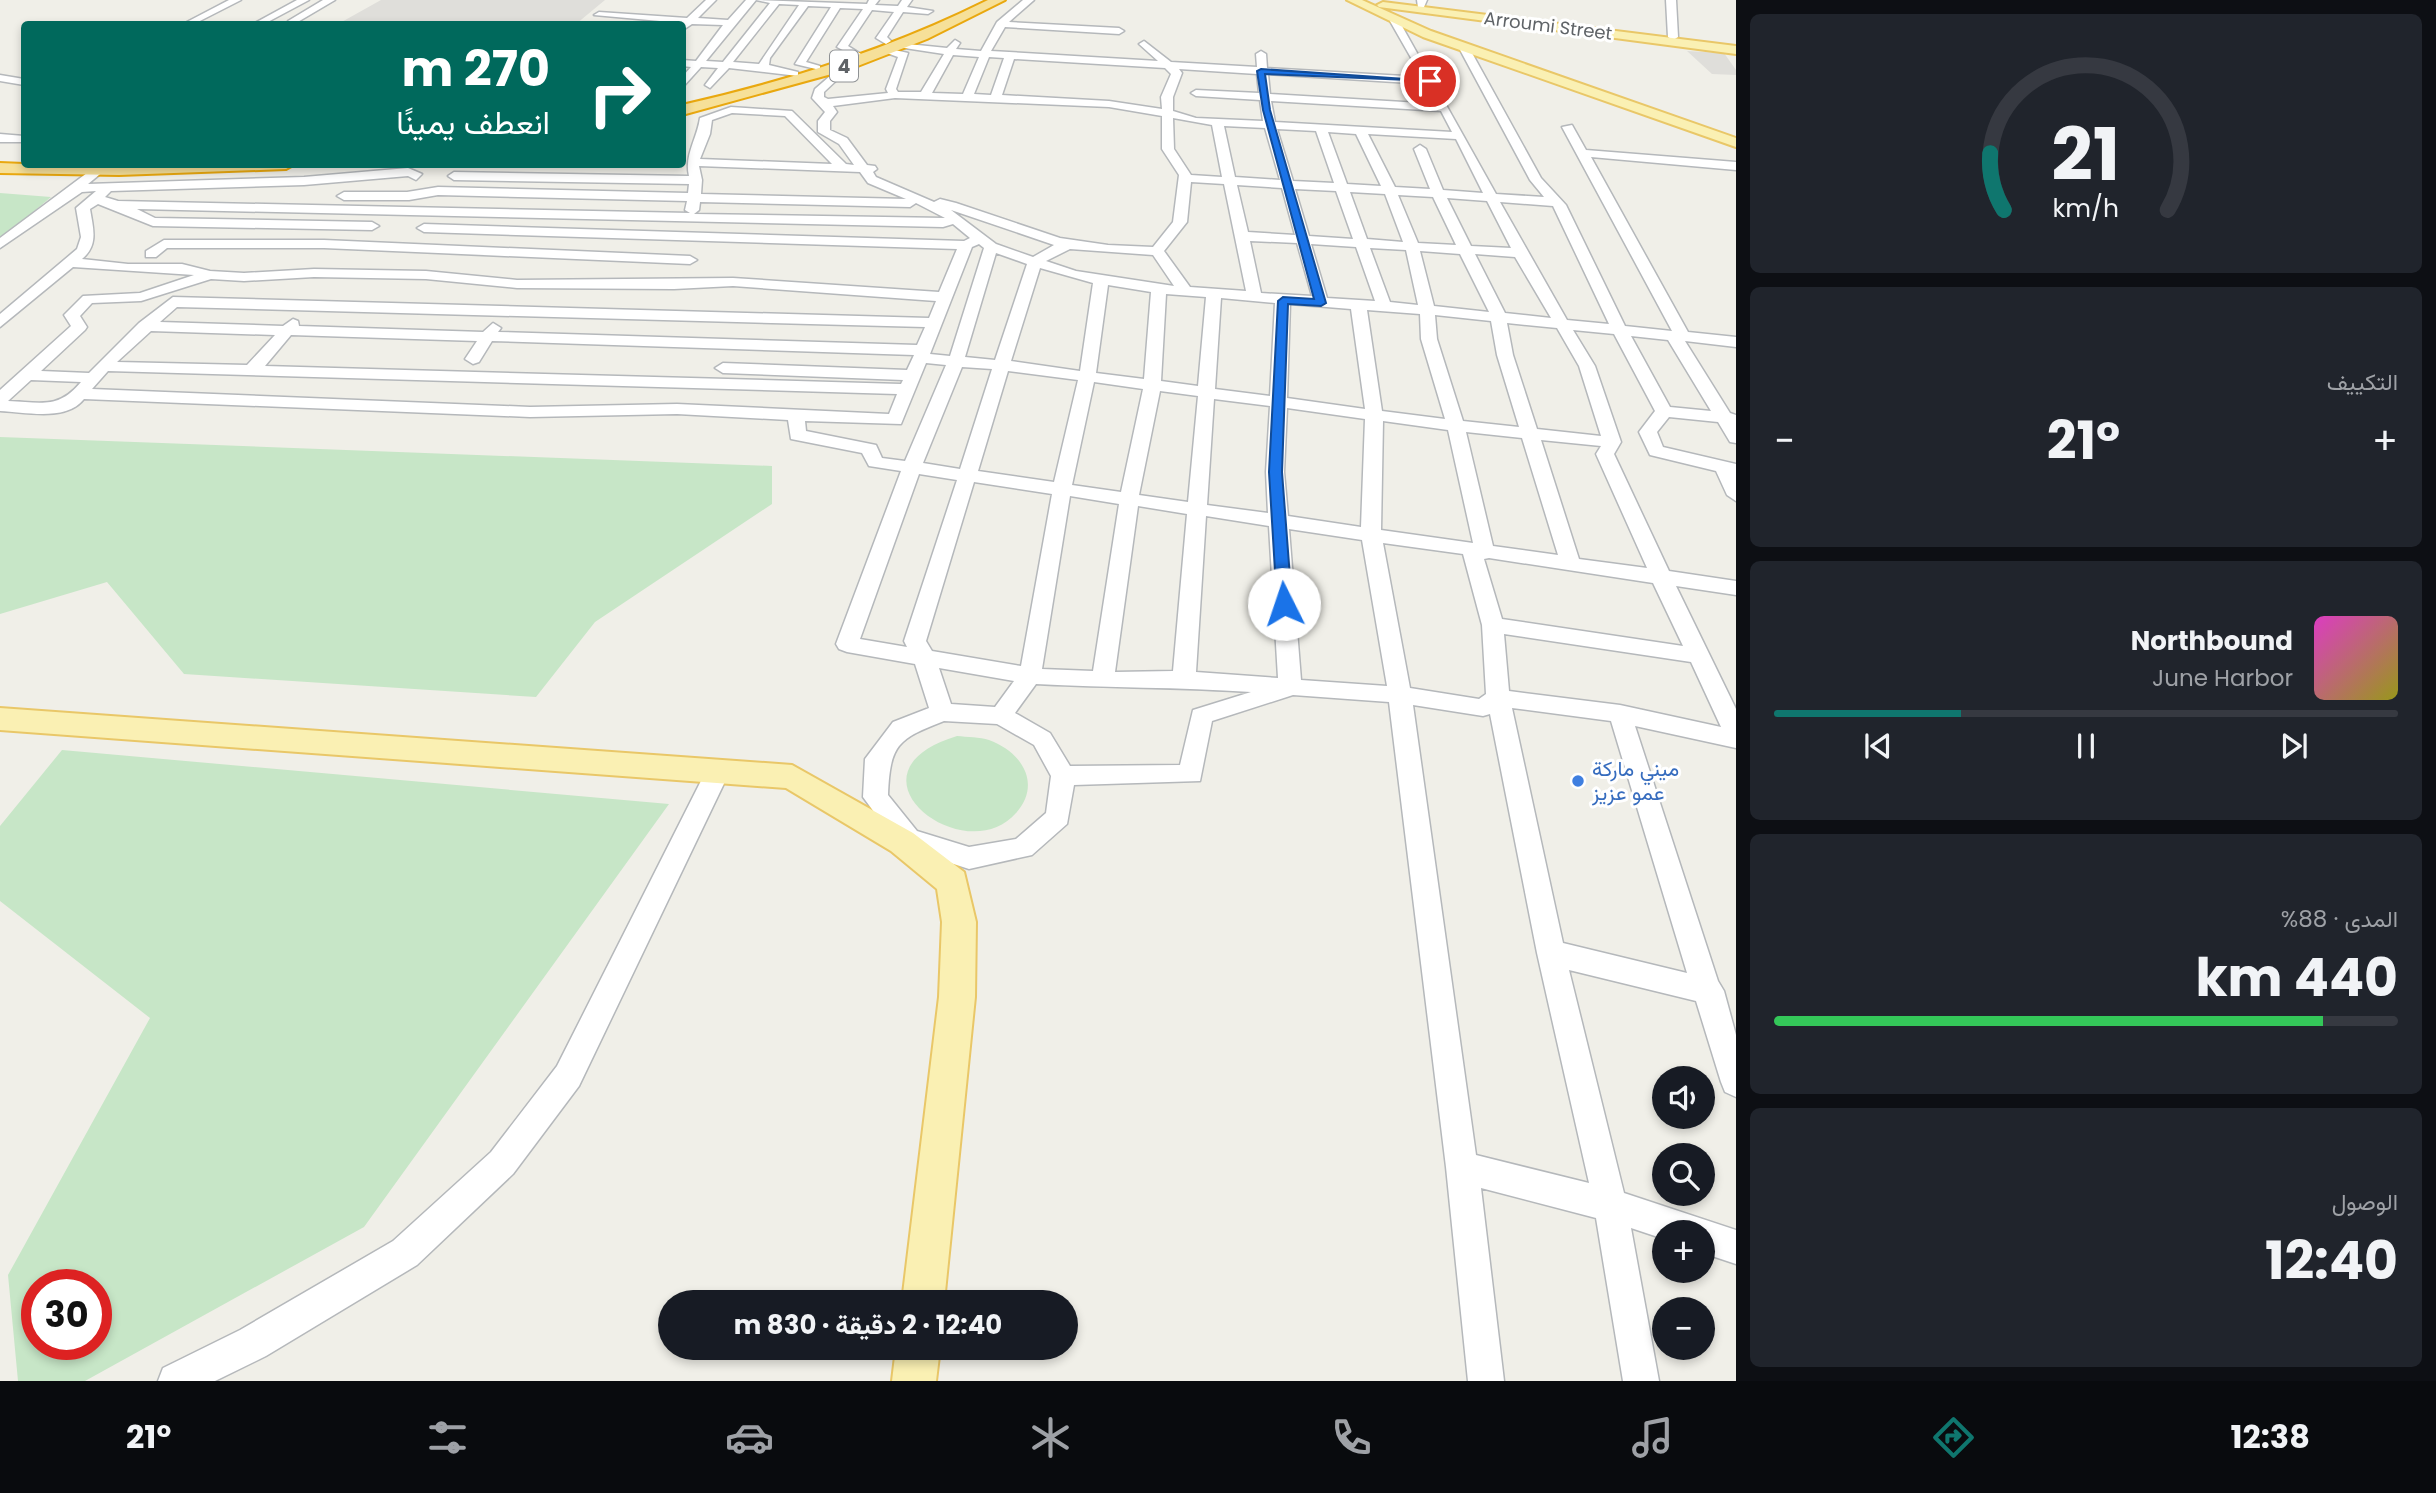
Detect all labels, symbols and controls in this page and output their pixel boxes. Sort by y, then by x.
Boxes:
street label: Arroumi Street [1482,5,1614,46]
text: 270 m [402,35,550,103]
icon: right [574,49,665,140]
road number: 4 [830,50,858,82]
pin [1400,51,1460,111]
icon: arrive [1411,62,1449,100]
text: انعطف يمينًا [396,100,550,145]
text: 21 [2052,104,2120,205]
text: km/h [2053,191,2119,226]
text: التكييف [2327,366,2398,398]
text: 21° [2047,404,2120,477]
text: − [1774,414,1795,467]
text: + [2372,414,2398,467]
position arrow [1247,567,1321,641]
text: Northbound [2131,623,2293,659]
text: June Harbor [2152,662,2293,694]
icon: previous [1859,727,1897,765]
icon: pause [2067,727,2105,765]
icon: next [2275,727,2313,765]
place label: ميني ماركة عمو عزيز [1591,754,1679,807]
marker: ميني ماركة عمو عزيز [1570,773,1586,789]
text: المدى · 88% [2281,903,2398,935]
text: 440 km [2195,941,2398,1014]
map controls [1652,1066,1715,1360]
button: sound [1652,1066,1715,1129]
button: search [1652,1143,1715,1206]
text: الوصول [2332,1186,2398,1218]
button: + [1652,1220,1715,1283]
text: 12:40 [2265,1224,2398,1297]
speed limit sign: 30 [21,1269,112,1360]
button: − [1652,1297,1715,1360]
text: 12:40 · 2 دقيقة · 830 m [734,1307,1002,1343]
icon: filters [423,1413,472,1462]
icon: car [725,1413,774,1462]
icon: climate [1026,1413,1075,1462]
icon: phone [1327,1413,1376,1462]
icon: music [1628,1413,1677,1462]
icon: directions [1929,1413,1978,1462]
text: 21° [126,1414,171,1459]
text: 12:38 [2230,1414,2310,1459]

